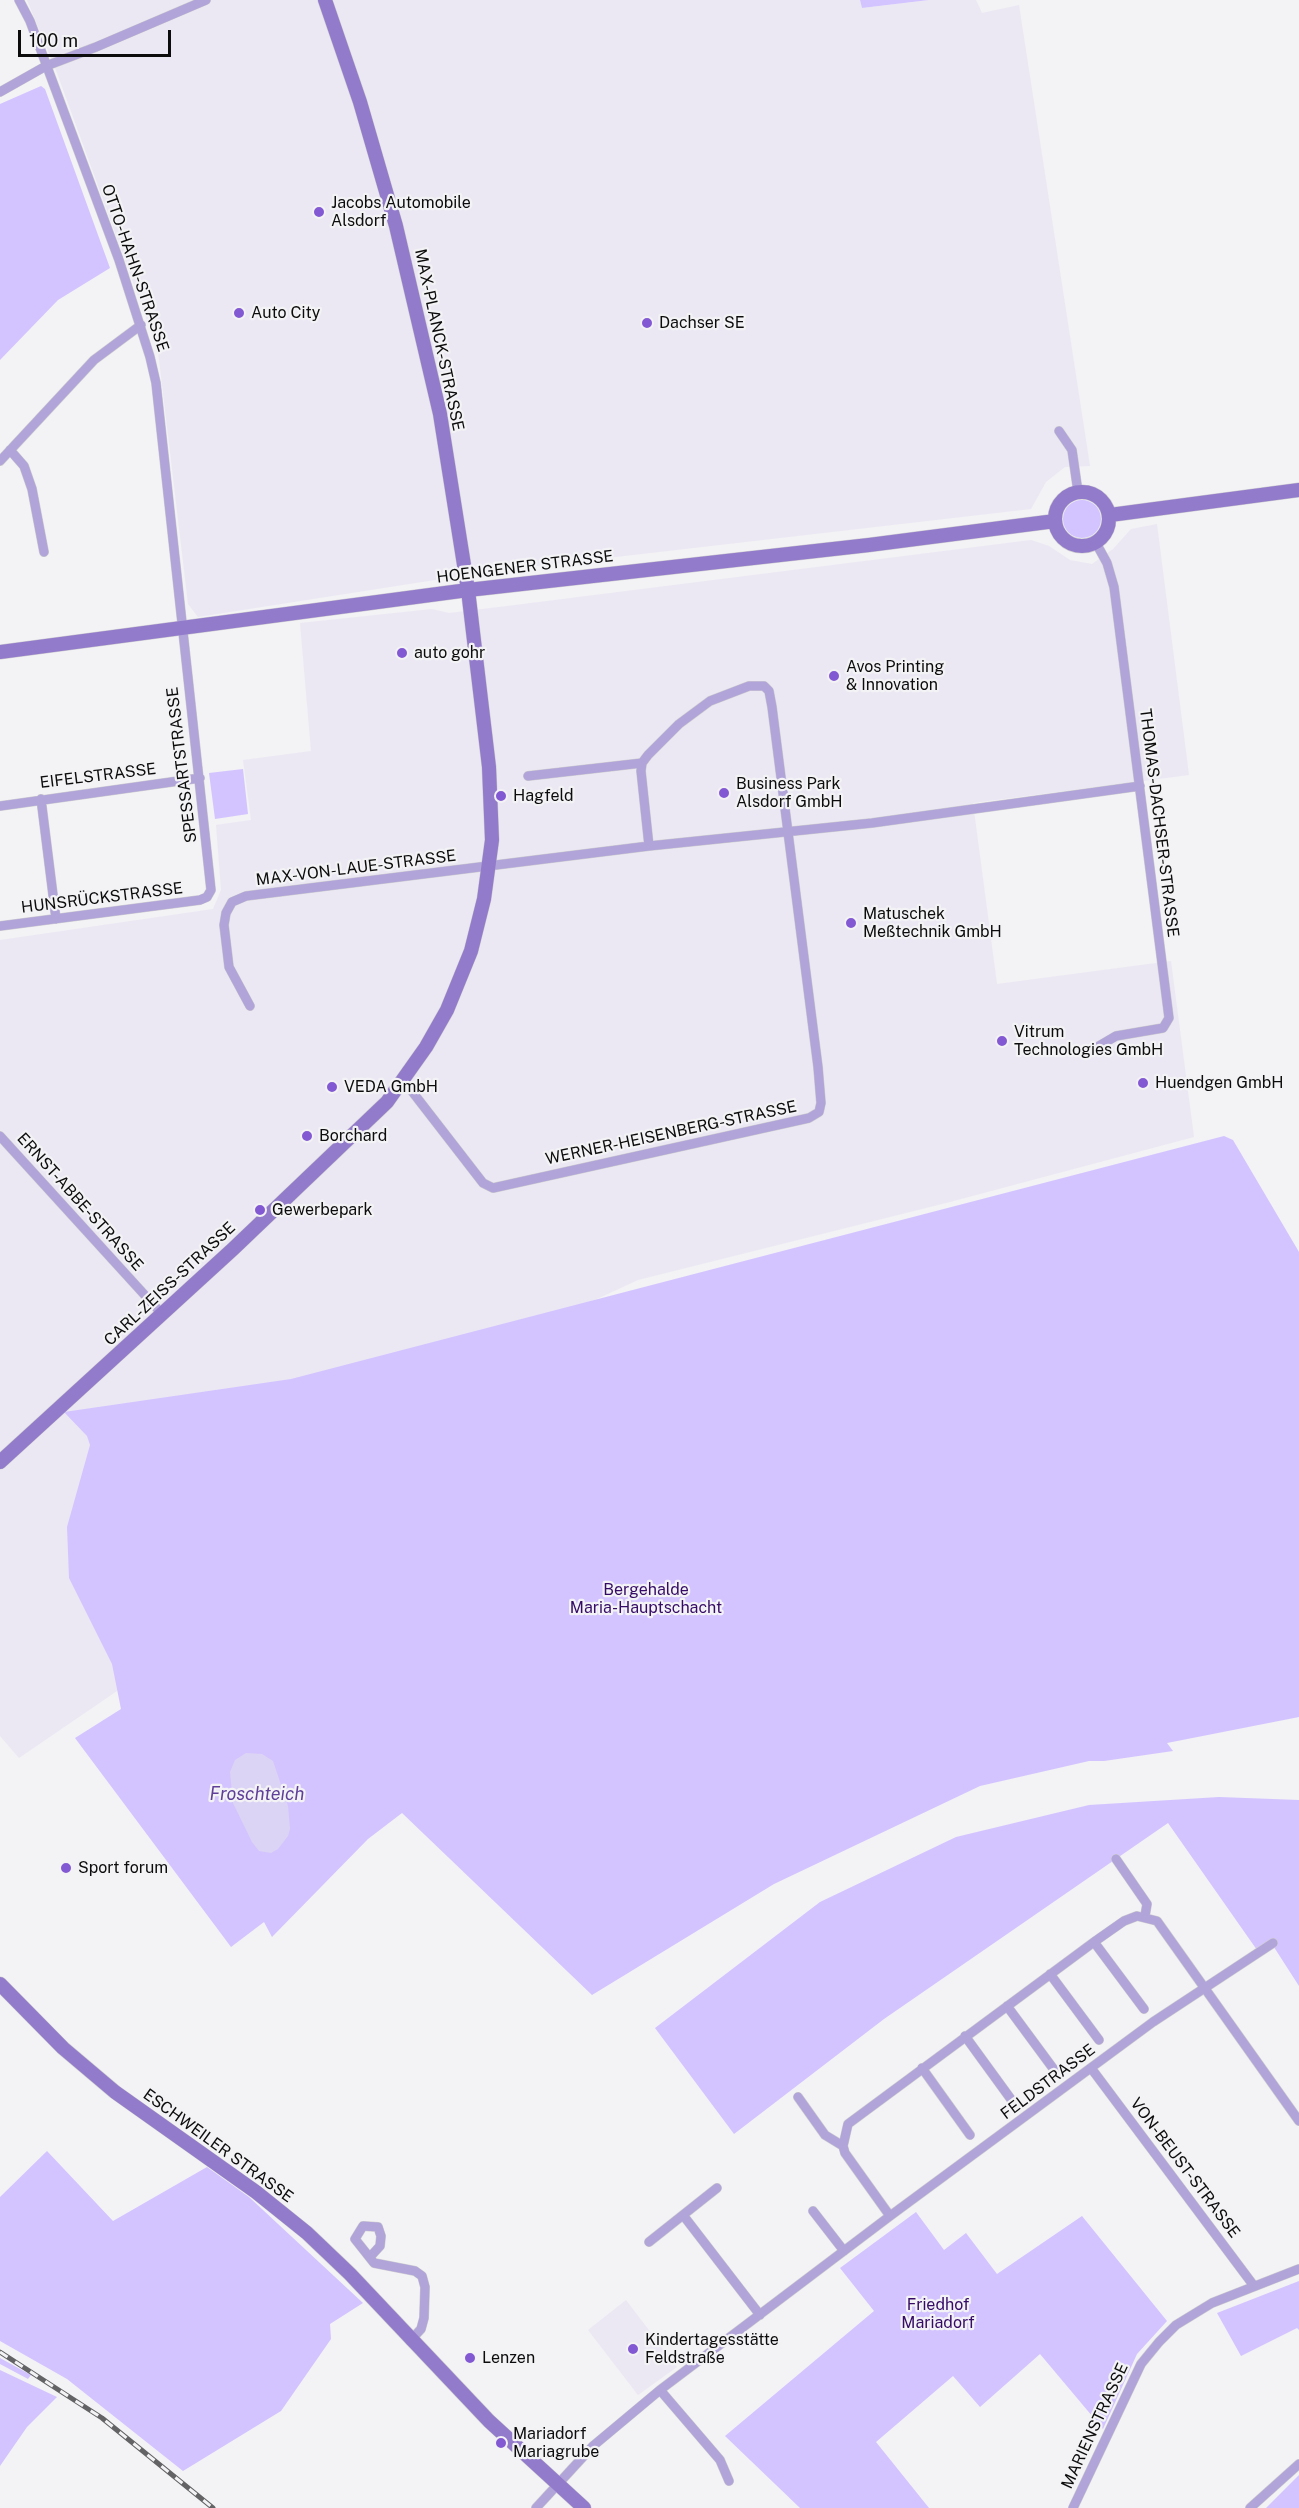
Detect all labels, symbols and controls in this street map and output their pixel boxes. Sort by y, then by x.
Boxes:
scale bar [21,18,174,56]
text: 100 m [29,30,78,51]
street label: OTTO-HAHN-STRASSE [97,182,173,354]
place label: Jacobs Automobile Alsdorf [331,193,471,231]
marker: Jacobs Automobile Alsdorf [312,205,326,219]
street label: MAX-PLANCK-STRASSE [410,247,468,433]
place label: Auto City [251,303,320,323]
marker: Auto City [232,306,246,320]
place label: Dachser SE [659,313,745,333]
marker: Dachser SE [640,316,654,330]
street label: HOENGENER STRASSE [435,547,615,587]
place label: auto gohr [414,643,485,663]
marker: auto gohr [395,646,409,660]
place label: Avos Printing & Innovation [846,657,944,695]
marker: Avos Printing & Innovation [827,669,841,683]
street label: SPESSARTSTRASSE [163,686,201,844]
street label: THOMAS-DACHSER-STRASSE [1135,708,1183,938]
street label: EIFELSTRASSE [39,759,157,793]
place label: Business Park Alsdorf GmbH [736,774,843,812]
place label: Hagfeld [513,786,573,806]
marker: Business Park Alsdorf GmbH [717,786,731,800]
marker: Hagfeld [494,789,508,803]
street label: MAX-VON-LAUE-STRASSE [255,846,457,890]
street label: HUNSRÜCKSTRASSE [20,879,184,917]
place label: Matuschek Meßtechnik GmbH [863,904,1002,942]
marker: Matuschek Meßtechnik GmbH [844,916,858,930]
place label: Vitrum Technologies GmbH [1014,1022,1163,1060]
marker: Vitrum Technologies GmbH [995,1034,1009,1048]
place label: Huendgen GmbH [1155,1073,1283,1093]
marker: Huendgen GmbH [1136,1076,1150,1090]
place label: VEDA GmbH [344,1077,438,1097]
marker: VEDA GmbH [325,1080,339,1094]
street label: WERNER-HEISENBERG-STRASSE [544,1097,798,1169]
place label: Borchard [319,1126,387,1146]
street label: ERNST-ABBE-STRASSE [13,1129,147,1275]
marker: Borchard [300,1129,314,1143]
place label: Gewerbepark [272,1200,372,1220]
marker: Gewerbepark [253,1203,267,1217]
street label: CARL-ZEISS-STRASSE [100,1218,240,1350]
park label: Bergehalde Maria-Hauptschacht [570,1580,722,1618]
water label: Froschteich [210,1783,304,1805]
place label: Sport forum [78,1858,168,1878]
marker: Sport forum [59,1861,73,1875]
street label: FELDSTRASSE [997,2040,1099,2124]
street label: ESCHWEILER STRASSE [139,2085,297,2207]
street label: VON-BEUST-STRASSE [1126,2094,1244,2242]
park label: Friedhof Mariadorf [901,2295,975,2333]
place label: Kindertagesstätte Feldstraße [645,2330,779,2368]
marker: Kindertagesstätte Feldstraße [626,2342,640,2356]
place label: Lenzen [482,2348,535,2368]
marker: Lenzen [463,2351,477,2365]
street label: MARIENSTRASSE [1057,2360,1133,2492]
place label: Mariadorf Mariagrube [513,2424,599,2462]
marker: Mariadorf Mariagrube [494,2436,508,2450]

